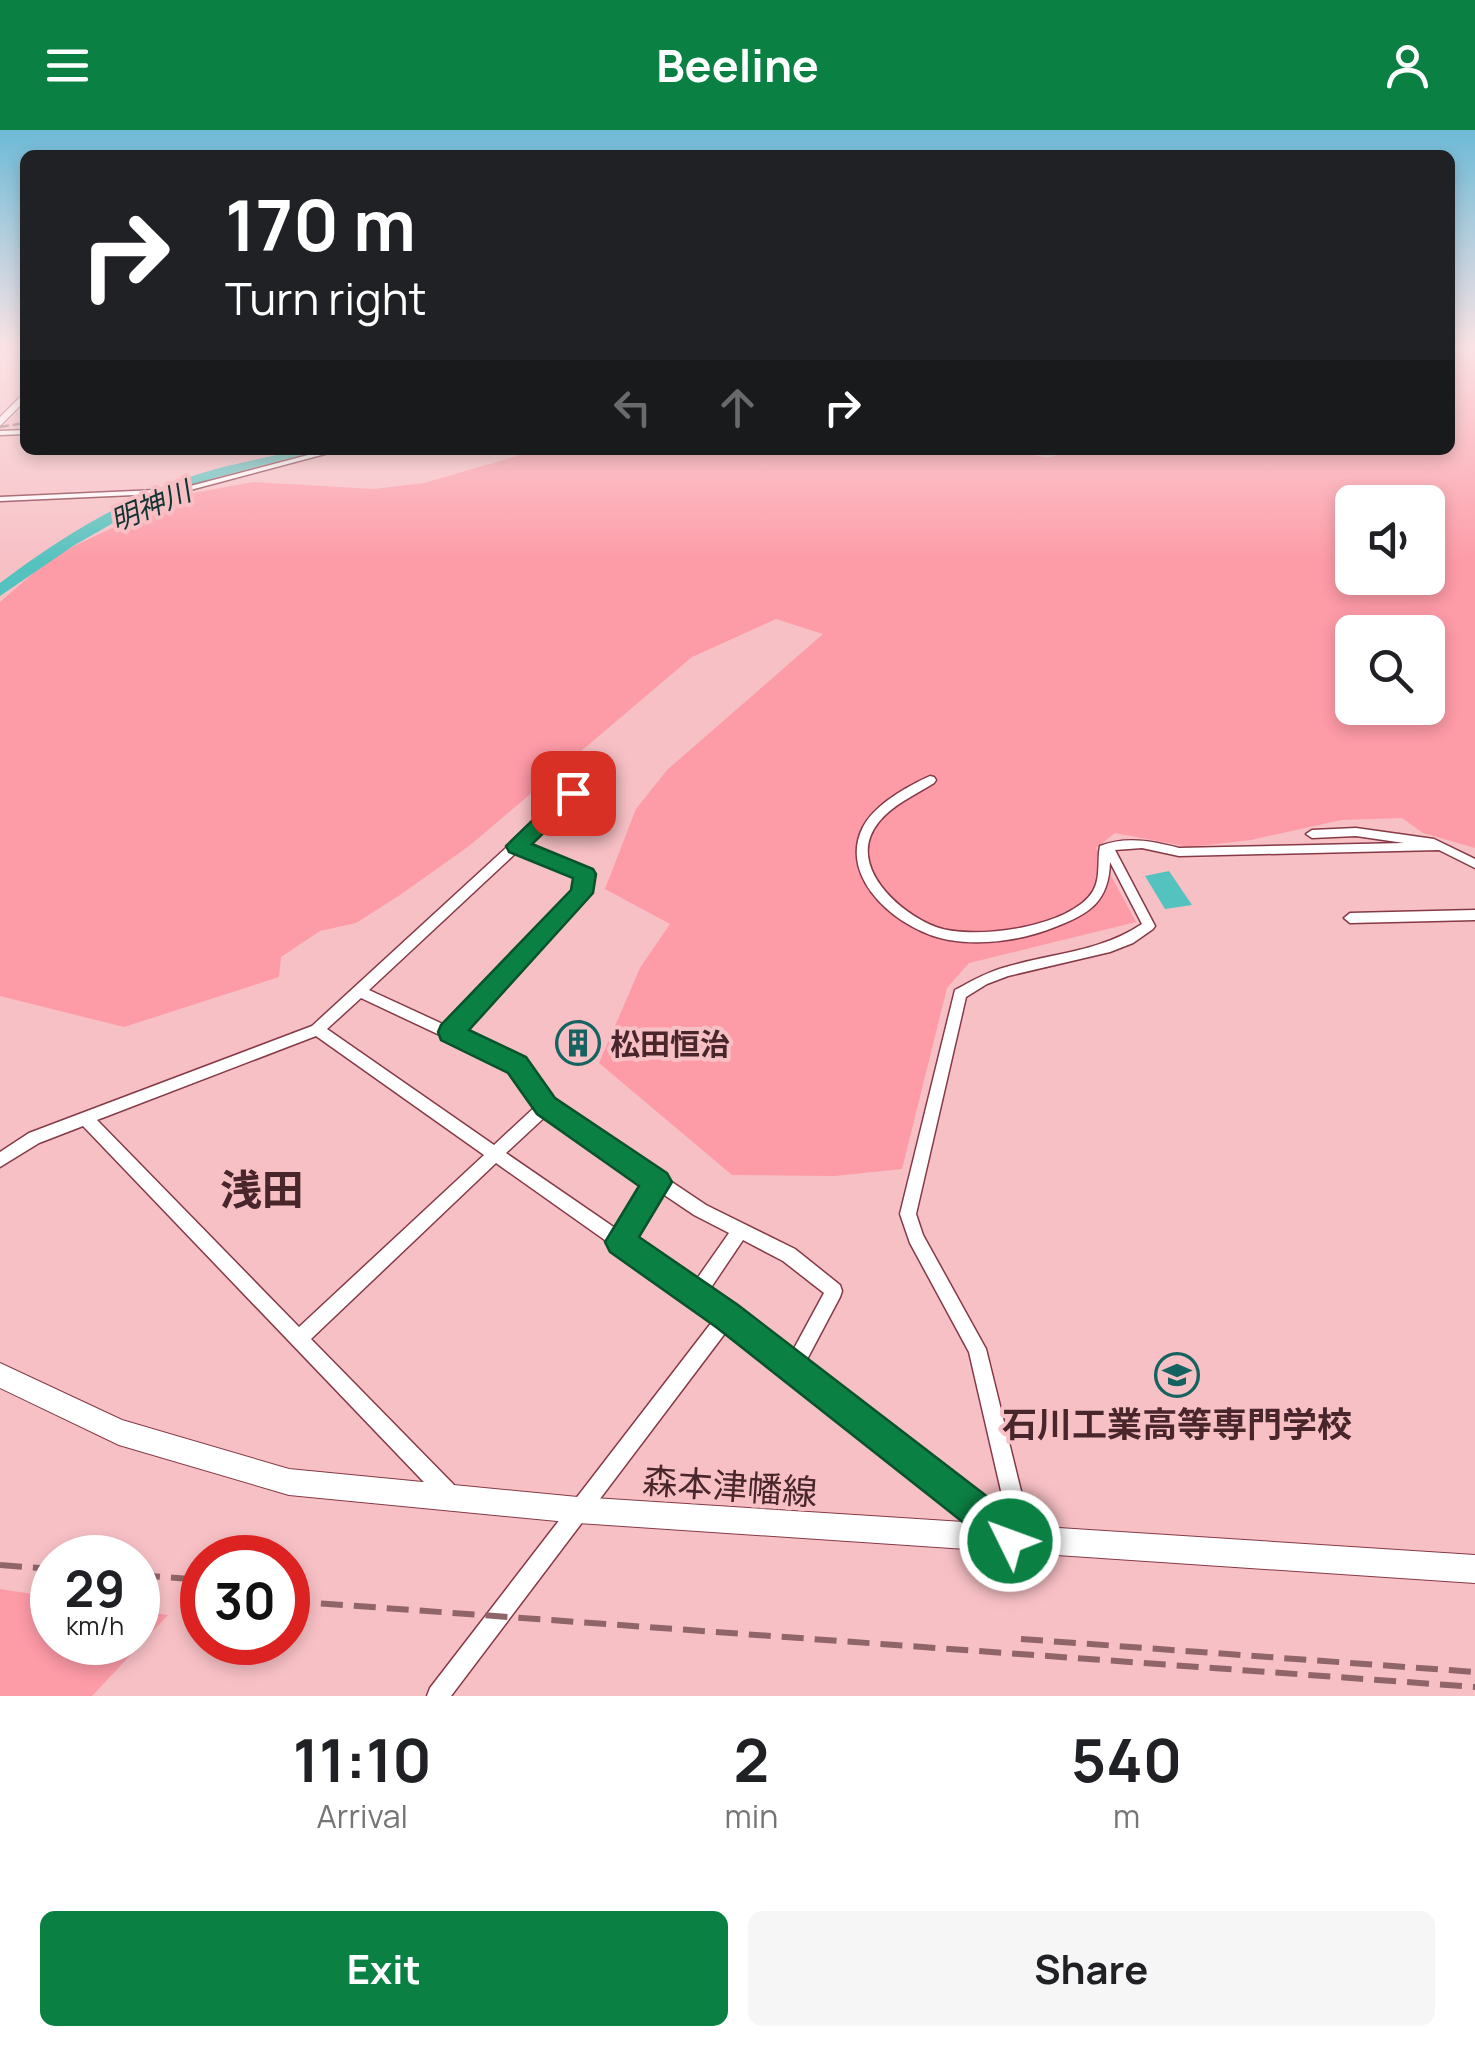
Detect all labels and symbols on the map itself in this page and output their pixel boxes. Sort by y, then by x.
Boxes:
water label: 明神川 [104,470,199,539]
pin [531,751,616,836]
building icon: 松田恒治 [555,1020,601,1066]
place label: 松田恒治 [610,1023,730,1064]
district label: 浅田 [220,1160,304,1218]
school or university icon: 石川工業高等専門学校 [1154,1352,1200,1398]
place label: 石川工業高等専門学校 [1002,1400,1352,1448]
street label: 森本津幡線 [641,1456,819,1516]
position arrow [958,1489,1062,1593]
speed limit sign: 30 [180,1535,310,1665]

